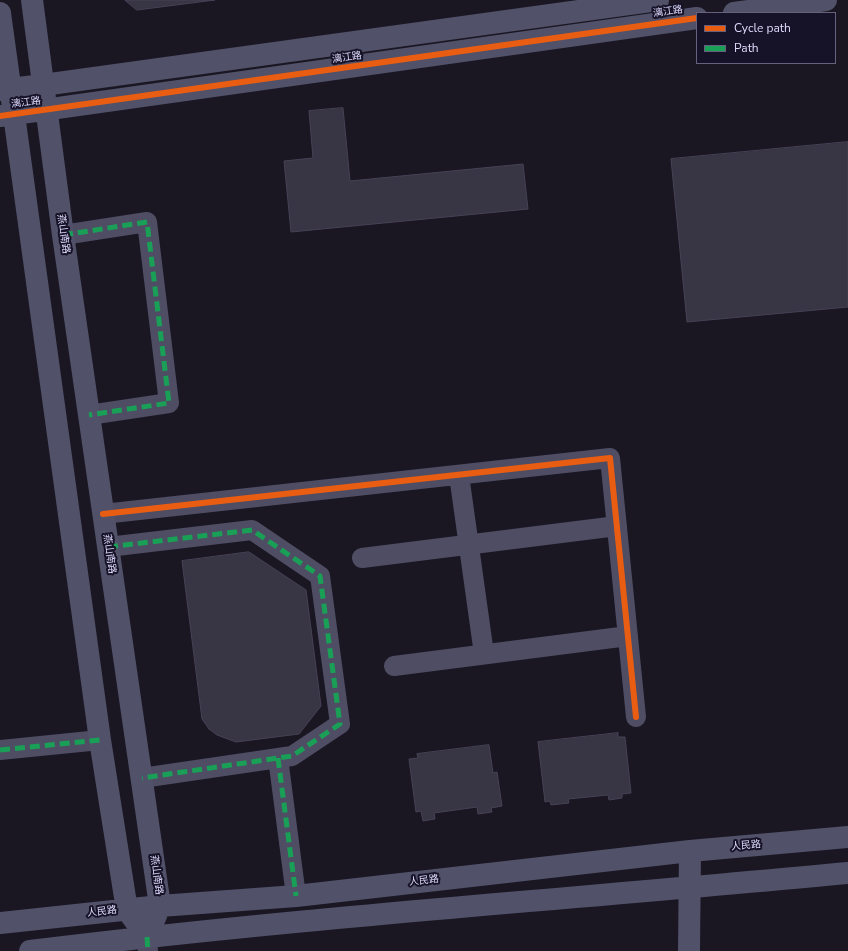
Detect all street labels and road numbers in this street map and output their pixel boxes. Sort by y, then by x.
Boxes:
street label: 漓江路 [652,4,684,20]
street label: 漓江路 [331,50,363,66]
street label: 漓江路 [10,95,42,111]
street label: 燕山南路 [54,213,72,255]
street label: 燕山南路 [100,533,118,575]
street label: 人民路 [731,839,761,853]
street label: 燕山南路 [147,854,165,896]
street label: 人民路 [408,873,440,889]
street label: 人民路 [86,904,118,920]

